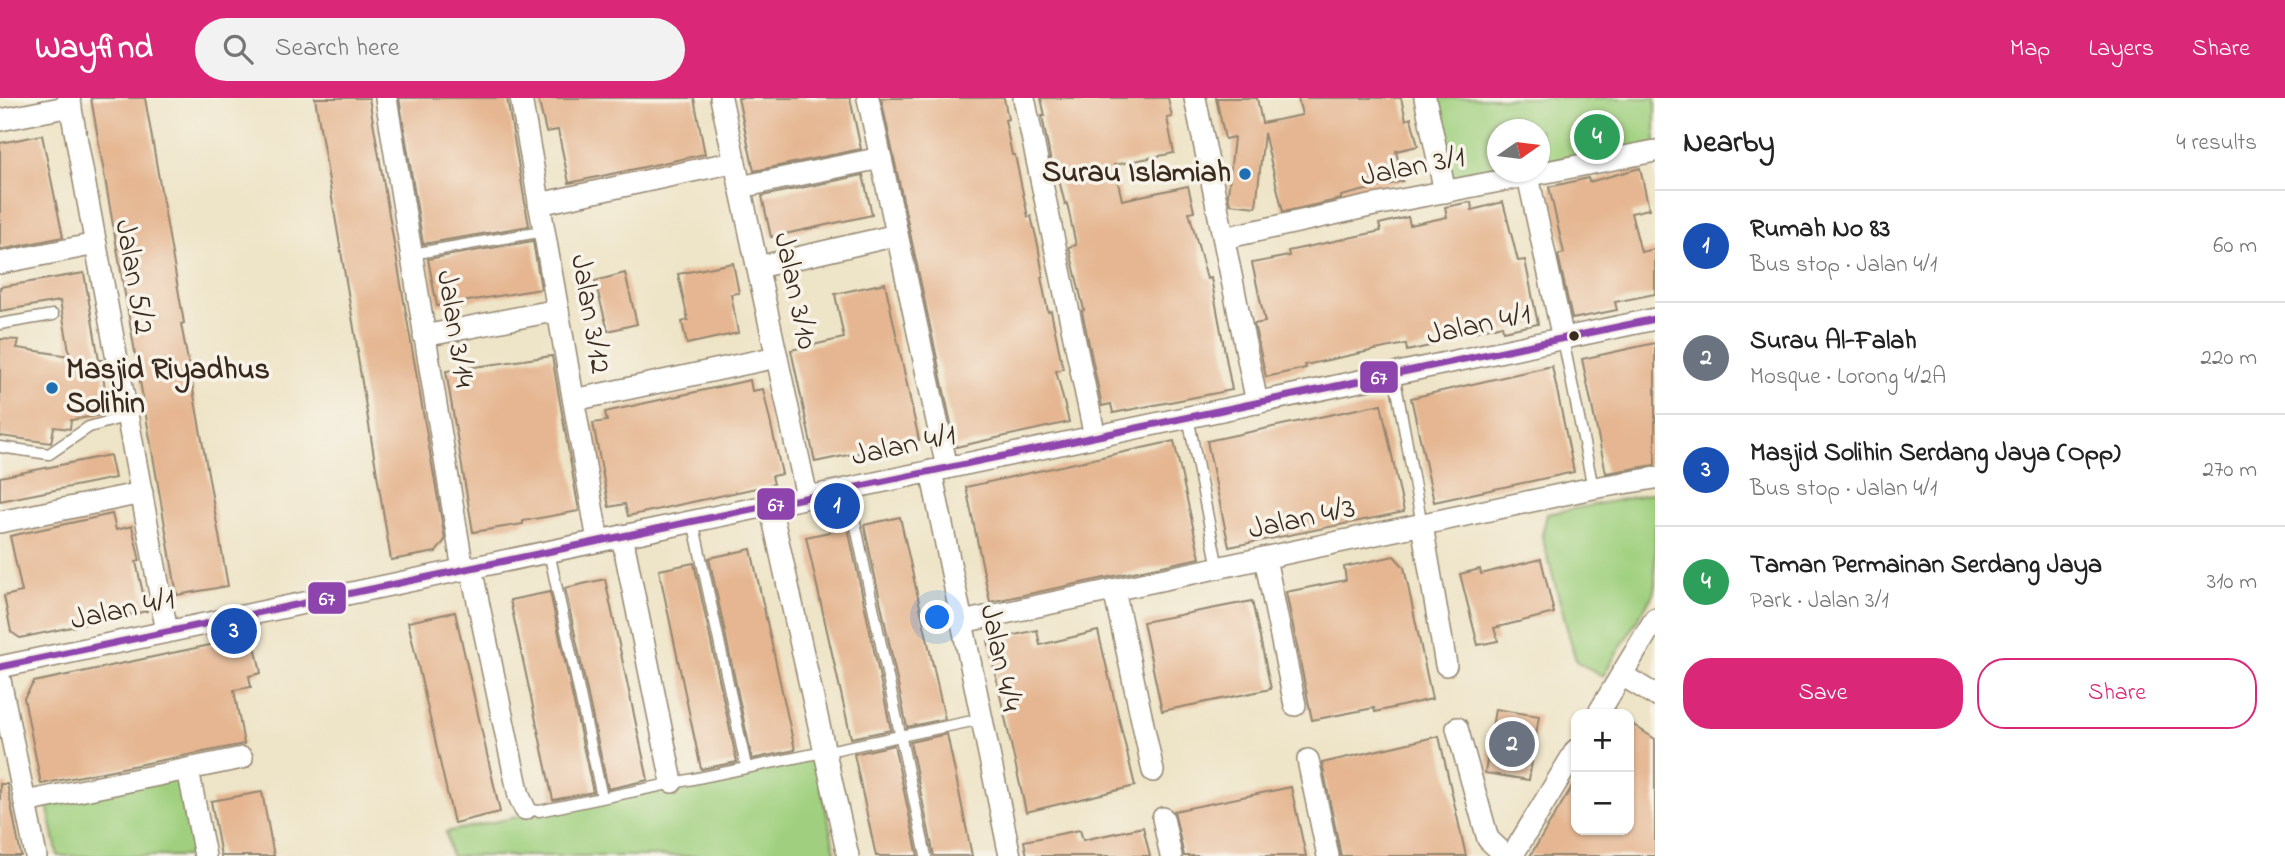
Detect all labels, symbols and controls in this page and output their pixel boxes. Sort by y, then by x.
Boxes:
search box [195,18,685,81]
text: Wayfind [35,25,153,73]
icon: search [219,30,257,68]
text: Search here [275,30,399,68]
text: Map [2010,32,2050,67]
text: Layers [2088,32,2154,67]
text: Share [2192,32,2250,67]
pin: 4 [1574,111,1620,163]
north arrow [1487,119,1550,182]
text: Nearby [1683,122,1775,166]
text: 4 results [2176,127,2257,160]
street label: Jalan 3/1 [1357,136,1469,200]
place label: Surau Islamiah [1042,152,1231,196]
marker: Surau Islamiah [1237,166,1253,182]
text: Rumah No 83 [1750,211,1890,249]
street label: Jalan 5/2 [101,216,165,338]
street label: Jalan 3/10 [760,228,828,354]
text: 1 [1702,230,1710,263]
text: 60 m [2213,230,2257,263]
text: Bus stop · Jalan 4/1 [1750,249,1937,282]
street label: Jalan 3/12 [557,251,621,377]
street label: Jalan 3/14 [423,267,485,391]
street label: Jalan 4/1 [1423,294,1535,358]
text: Surau Al-Falah [1750,323,1917,361]
unlabelled marker [1567,329,1581,343]
text: 2 [1700,342,1712,375]
text: 220 m [2201,342,2257,375]
place label: Masjid Riyadhus Solihin [66,349,270,427]
line badge: 67 [1359,360,1399,394]
text: Mosque · Lorong 4/2A [1750,361,1946,394]
text: 67 [1371,366,1387,393]
marker: Masjid Riyadhus Solihin [44,380,60,396]
street label: Jalan 4/1 [848,415,960,479]
text: Masjid Solihin Serdang Jaya (Opp) [1750,435,2121,473]
text: 3 [1701,454,1711,487]
text: 270 m [2203,454,2257,487]
text: Bus stop · Jalan 4/1 [1750,473,1937,506]
pin: 1 [814,480,860,532]
line badge: 67 [756,487,796,521]
street label: Jalan 4/3 [1244,487,1360,553]
text: 67 [768,493,784,520]
text: Taman Permainan Serdang Jaya [1750,547,2102,585]
text: 4 [1701,566,1711,599]
text: 310 m [2207,566,2257,599]
street label: Jalan 4/1 [67,579,179,643]
line badge: 67 [307,581,347,615]
text: Park · Jalan 3/1 [1750,585,1889,618]
text: 67 [319,587,335,614]
your location [920,600,954,634]
street label: Jalan 4/4 [966,600,1032,716]
pin: 3 [211,605,257,657]
button: Save [1683,658,1963,729]
button: Share [1977,658,2257,729]
map controls [1571,709,1634,835]
button: + [1571,709,1634,772]
pin: 2 [1489,718,1535,770]
button: − [1571,772,1634,835]

